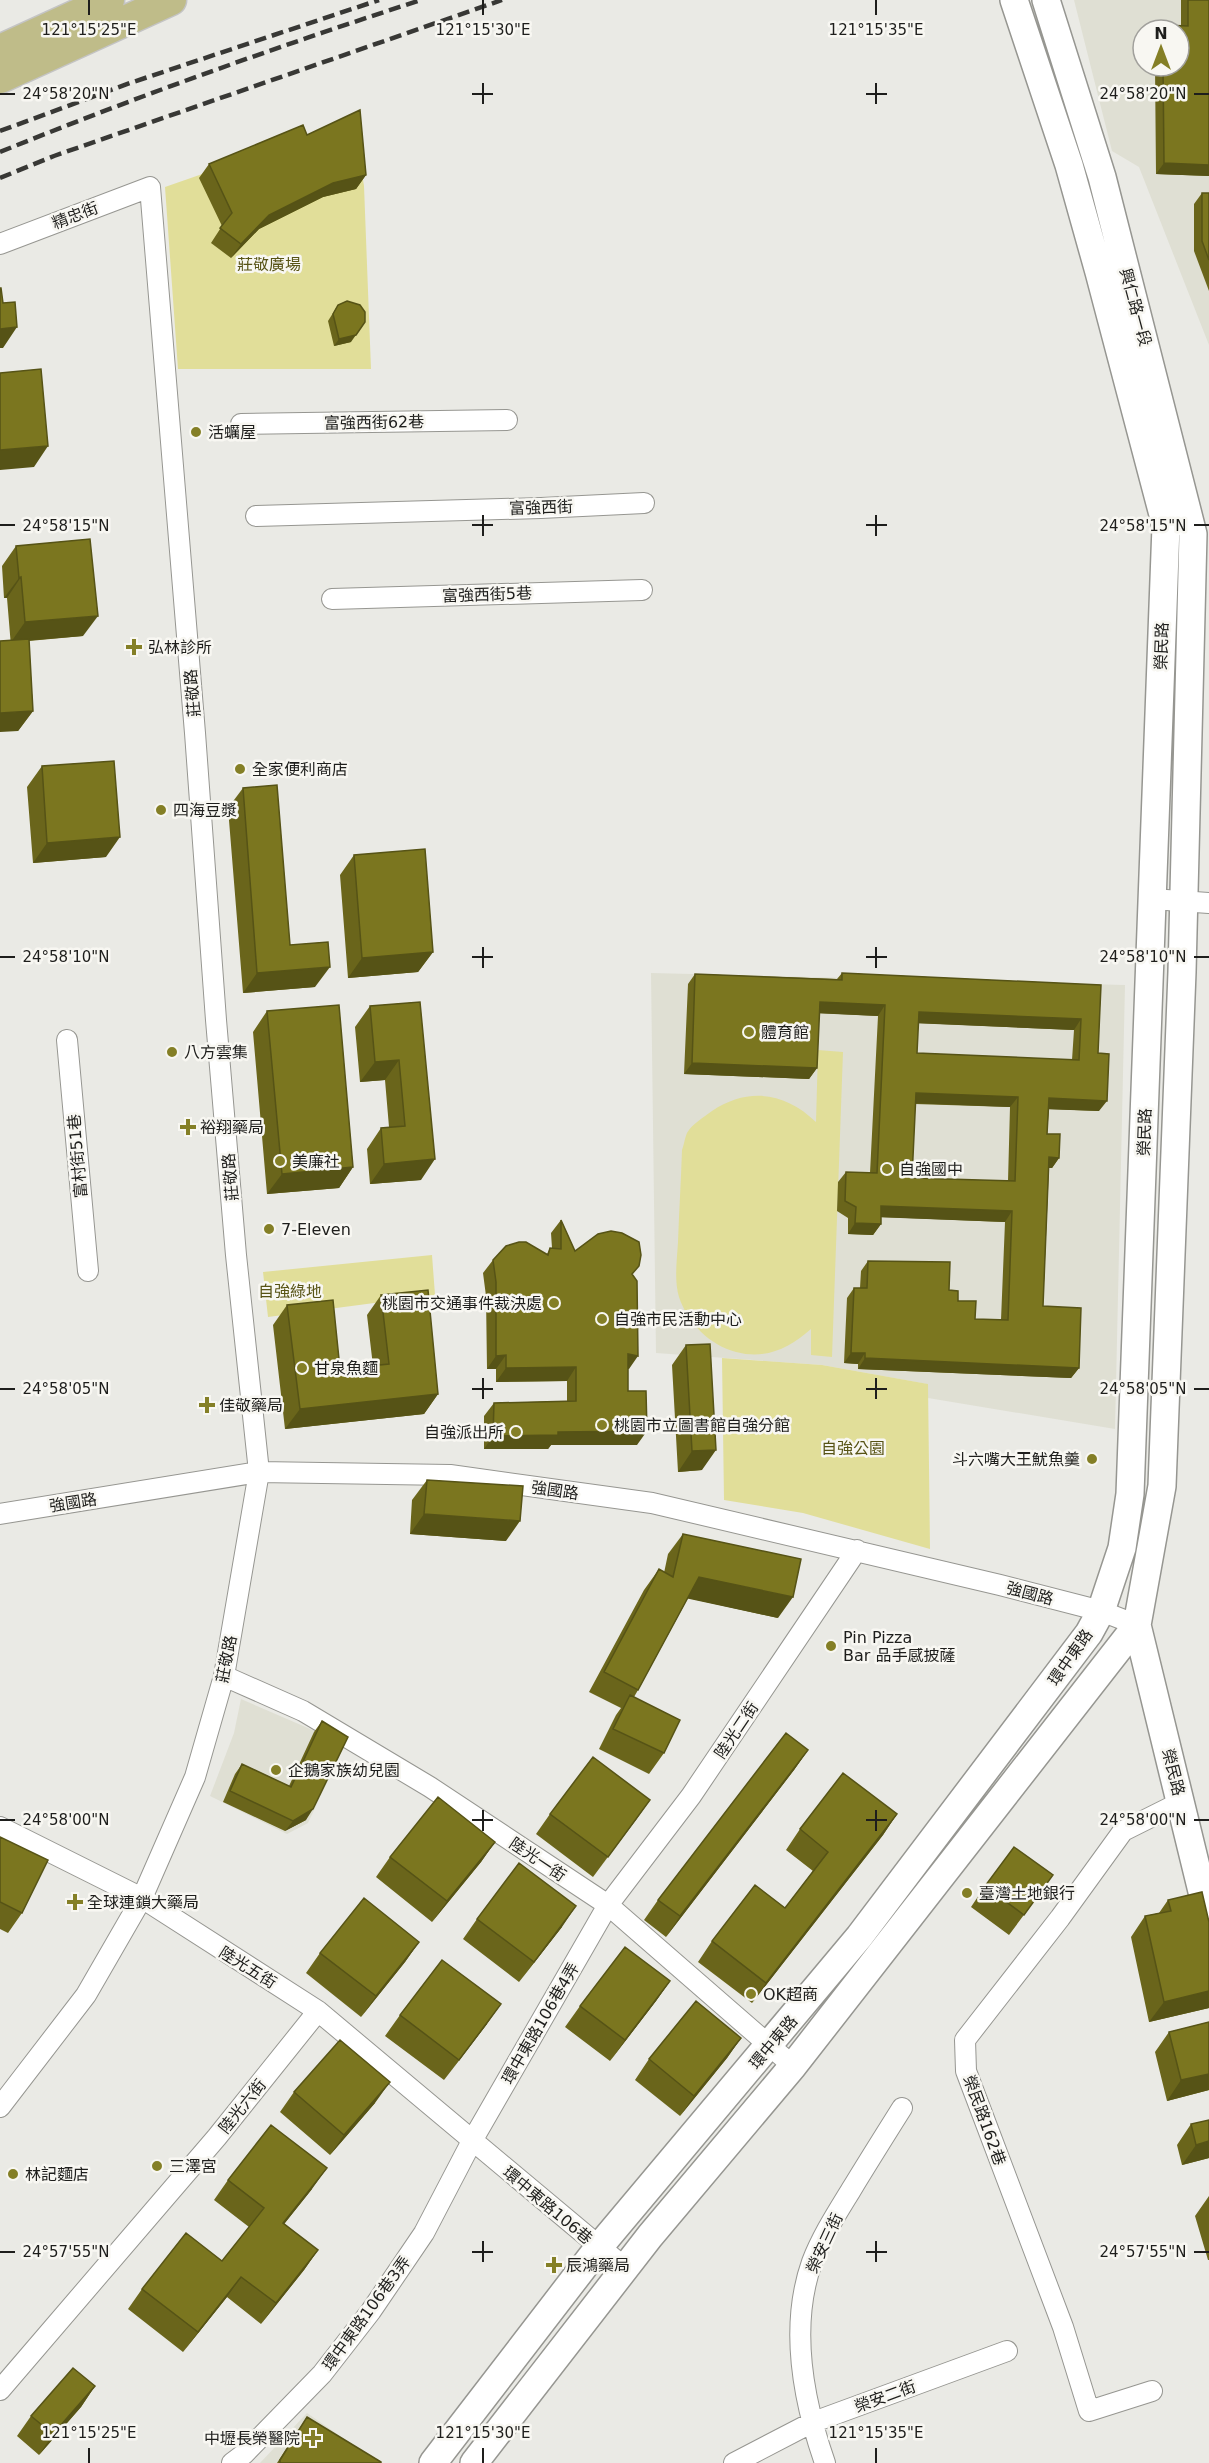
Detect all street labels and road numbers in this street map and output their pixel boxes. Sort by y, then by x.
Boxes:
street label: 精忠街 [49,198,101,233]
street label: 興仁路一段 [1116,266,1155,348]
street label: 富強西街62巷 [324,412,424,433]
street label: 富強西街 [509,497,573,518]
street label: 富強西街5巷 [442,583,532,606]
street label: 榮民路 [1151,622,1172,670]
street label: 莊敬路 [181,668,204,718]
street label: 榮民路 [1134,1108,1155,1156]
street label: 富村街51巷 [64,1113,91,1199]
street label: 莊敬路 [219,1152,242,1202]
street label: 強國路 [530,1478,580,1503]
street label: 強國路 [48,1489,98,1516]
street label: 強國路 [1004,1578,1056,1609]
street label: 環中東路 [1044,1626,1097,1689]
street label: 莊敬路 [213,1634,240,1684]
street label: 陸光二街 [711,1698,762,1762]
street label: 榮民路 [1158,1747,1189,1798]
street label: 陸光一街 [506,1834,570,1885]
street label: 陸光五街 [216,1942,280,1992]
street label: 環中東路106巷4弄 [498,1959,583,2087]
street label: 環中東路 [746,2012,801,2073]
street label: 榮民路162巷 [959,2072,1010,2168]
street label: 陸光六街 [215,2075,270,2137]
street label: 環中東路106巷 [499,2163,596,2248]
street label: 榮安三街 [802,2210,847,2276]
street label: 環中東路106巷3弄 [319,2252,414,2374]
street label: 榮安二街 [852,2377,918,2416]

